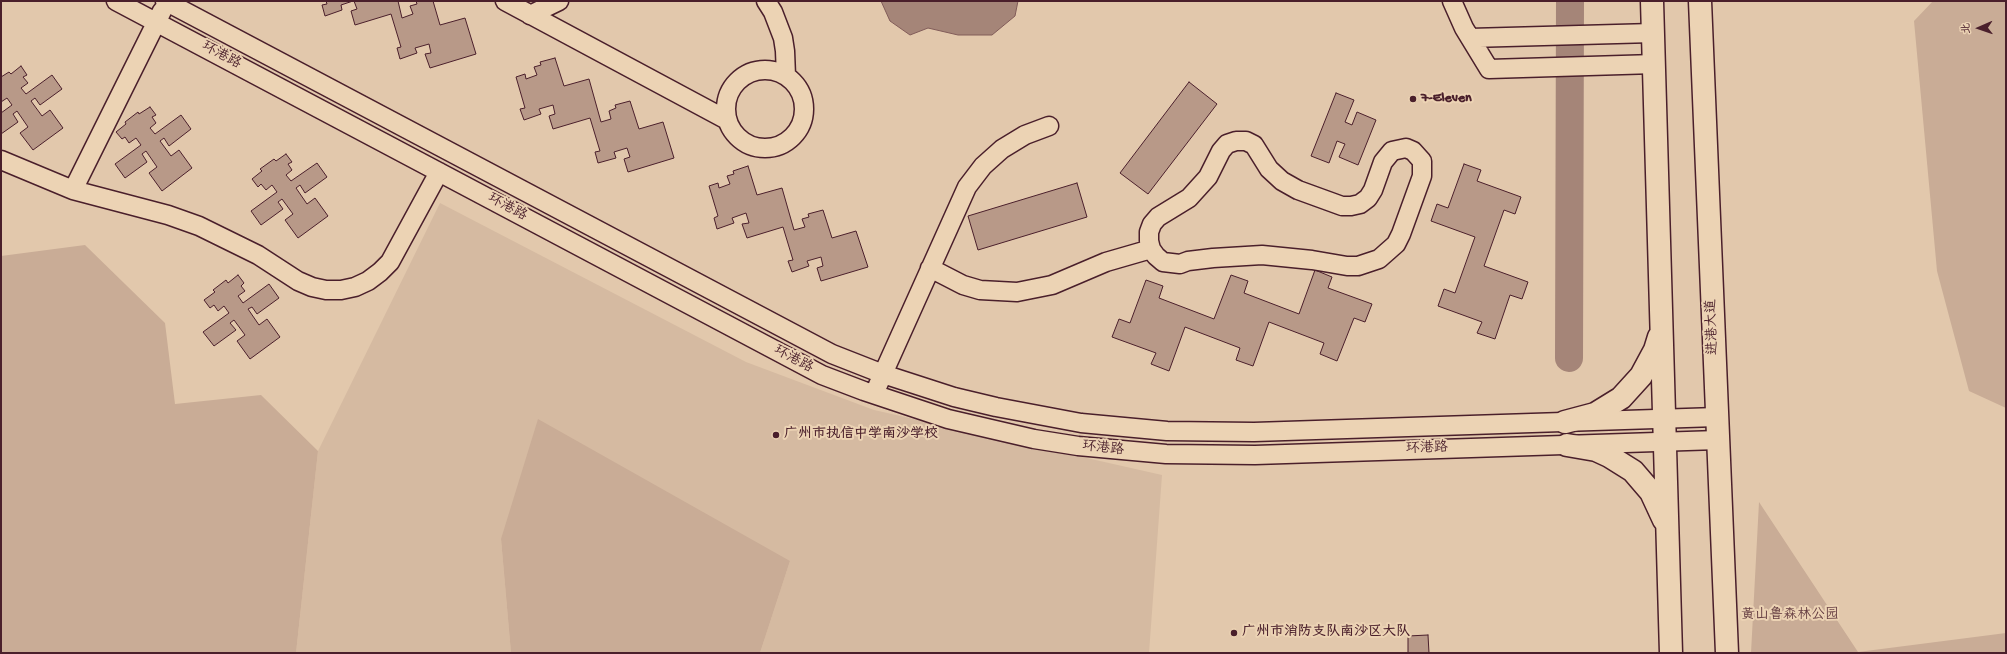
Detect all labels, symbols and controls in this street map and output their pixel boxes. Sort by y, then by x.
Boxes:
north arrow [1959,8,1999,48]
text: 北 [1961,23,1973,34]
street label: 环港路 [199,39,243,73]
place label: 7-Eleven [1421,91,1472,107]
marker: 7-Eleven [1408,94,1418,104]
street label: 环港路 [485,191,529,225]
street label: 进港大道 [1704,299,1722,355]
street label: 环港路 [771,343,815,377]
place label: 广州市执信中学南沙学校 [784,427,938,443]
marker: 广州市执信中学南沙学校 [771,430,781,440]
street label: 环港路 [1081,438,1125,460]
street label: 环港路 [1406,440,1448,458]
park label: 黄山鲁森林公园 [1741,608,1839,624]
place label: 广州市消防支队南沙区大队 [1242,625,1410,641]
marker: 广州市消防支队南沙区大队 [1229,628,1239,638]

